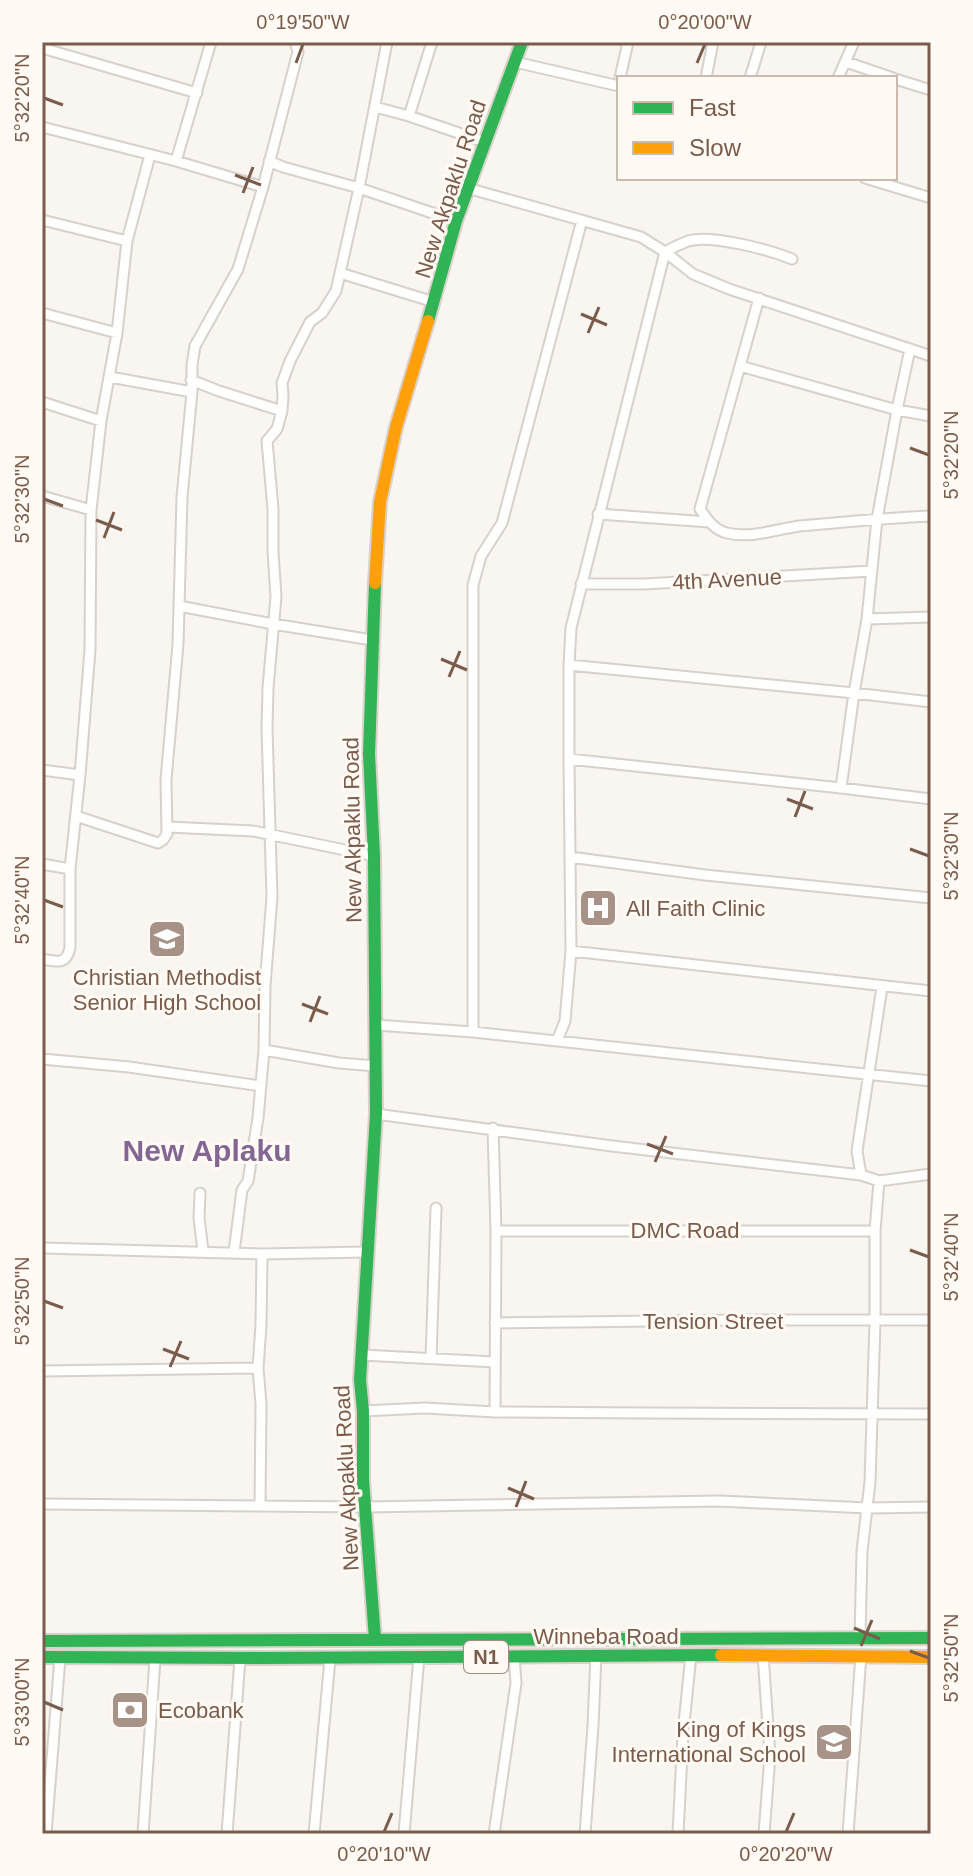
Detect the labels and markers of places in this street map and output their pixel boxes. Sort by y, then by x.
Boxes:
hospital icon: All Faith Clinic [577,887,619,929]
place label: All Faith Clinic [626,896,765,921]
school or university icon: Christian Methodist Senior High School [146,918,188,960]
place label: Christian Methodist Senior High School [73,965,261,1015]
bank icon: Ecobank [109,1689,151,1731]
place label: Ecobank [158,1698,245,1723]
place label: King of Kings International School [612,1717,806,1767]
school or university icon: King of Kings International School [813,1721,855,1763]

